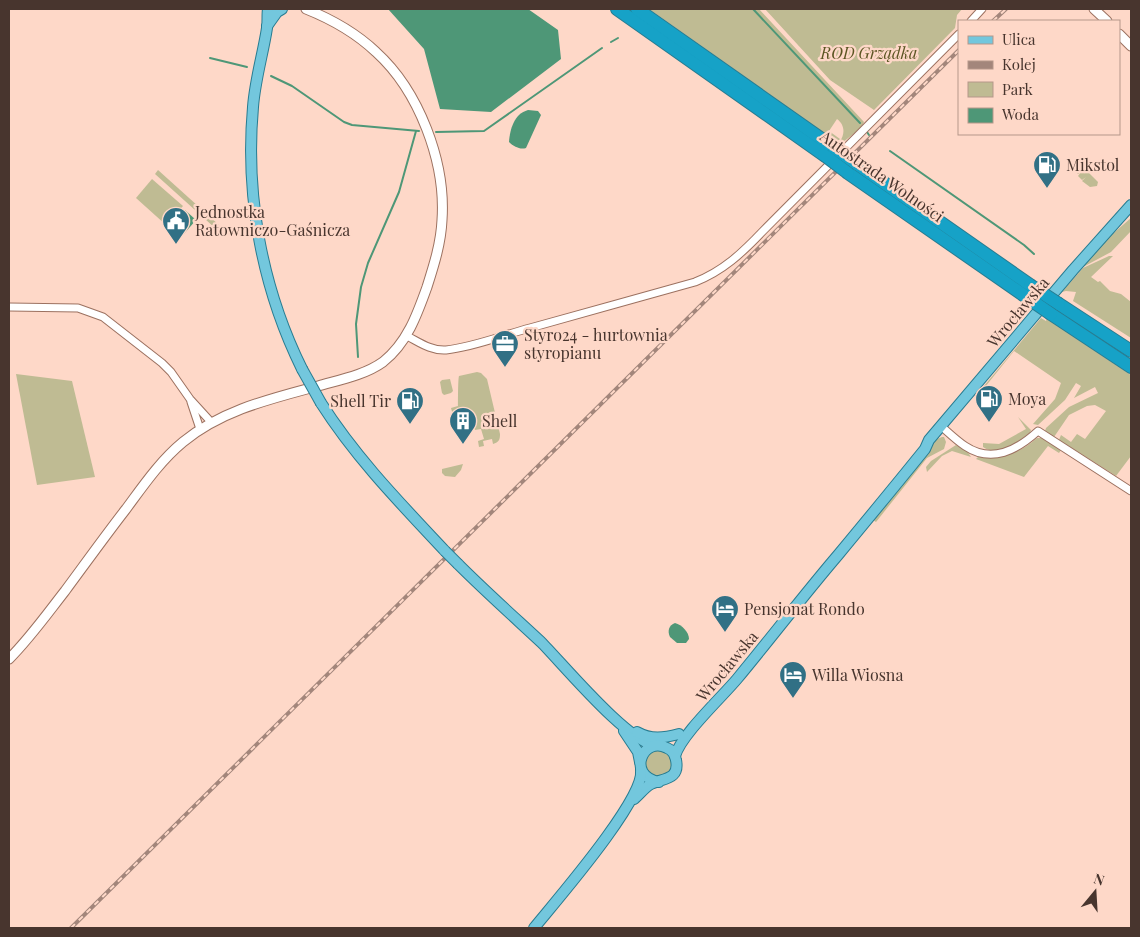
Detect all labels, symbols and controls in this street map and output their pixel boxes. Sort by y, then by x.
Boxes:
legend [958,20,1120,135]
text: Ulica [1002,29,1036,49]
park label: ROD Grządka [820,42,917,63]
text: Kolej [1002,54,1036,74]
text: Park [1002,79,1034,99]
text: Woda [1001,104,1039,124]
street label: Autostrada Wolności [816,124,948,226]
fuel station icon: Mikstol [1032,150,1062,189]
place label: Mikstol [1066,154,1120,175]
place label: Jednostka Ratowniczo-Gaśnicza [194,201,350,240]
public building icon: Jednostka Ratowniczo-Gaśnicza [161,206,191,245]
street label: Wrocławska [981,272,1053,352]
place label: Styro24 - hurtownia styropianu [524,324,668,363]
office icon: Styro24 - hurtownia styropianu [490,329,520,368]
fuel station icon: Moya [974,384,1004,423]
fuel station icon: Shell Tir [395,386,425,425]
place label: Moya [1008,388,1046,409]
place label: Shell Tir [330,390,391,411]
building icon: Shell [448,406,478,445]
place label: Shell [482,410,518,431]
hotel icon: Pensjonat Rondo [710,594,740,633]
place label: Pensjonat Rondo [744,598,865,619]
street label: Wrocławska [690,626,762,706]
hotel icon: Willa Wiosna [778,660,808,699]
place label: Willa Wiosna [811,664,903,685]
north arrow [1070,867,1120,917]
text: N [1091,869,1107,890]

